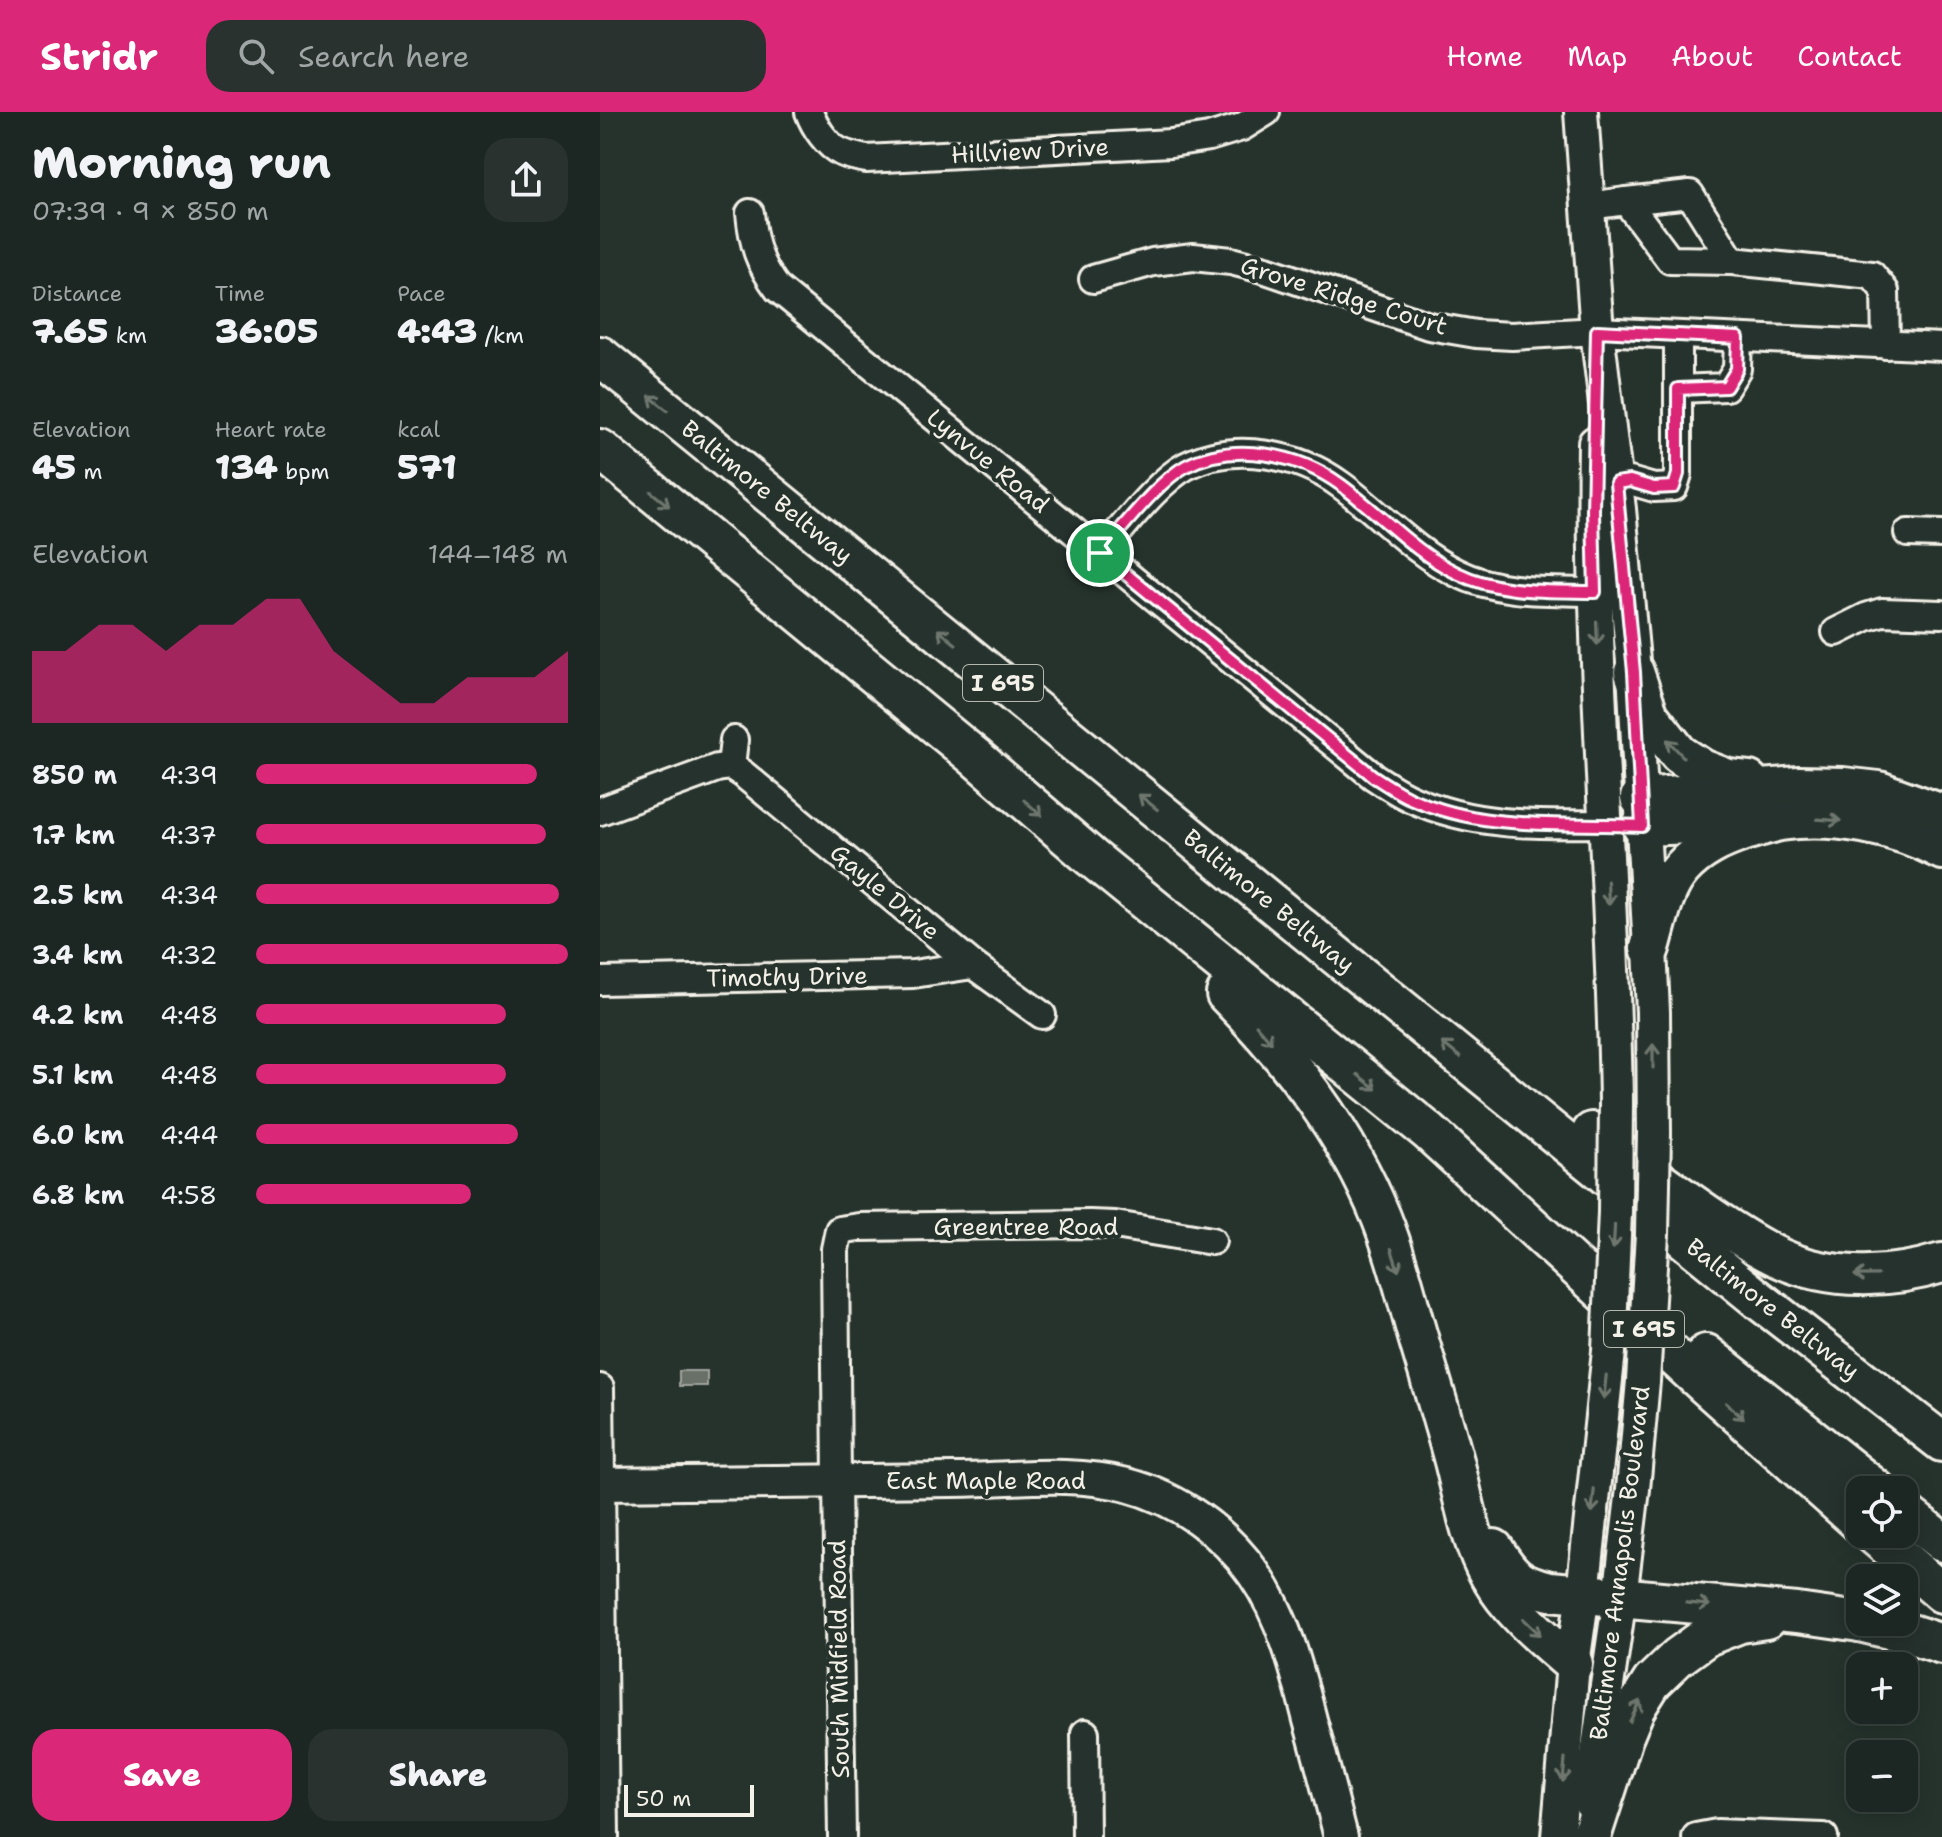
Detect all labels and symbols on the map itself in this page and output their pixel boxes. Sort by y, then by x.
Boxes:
street label: Hillview Drive [950,131,1110,171]
street label: Grove Ridge Court [1237,249,1451,343]
one-way arrow [648,394,669,412]
street label: Lynvue Road [920,402,1056,520]
street label: Baltimore Beltway [674,413,860,571]
one-way arrow [649,490,670,507]
pin [1066,519,1134,587]
one-way arrow [1589,619,1604,646]
one-way arrow [937,629,958,646]
road number: I 695 [963,665,1043,701]
one-way arrow [1666,738,1685,758]
one-way arrow [1139,793,1159,811]
one-way arrow [1023,798,1043,816]
one-way arrow [1815,813,1841,828]
street label: Baltimore Beltway [1176,822,1362,980]
street label: Gayle Drive [823,837,947,947]
one-way arrow [1601,879,1616,906]
street label: Timothy Drive [706,960,868,994]
one-way arrow [1255,1023,1273,1043]
one-way arrow [1441,1041,1462,1059]
one-way arrow [1645,1043,1661,1070]
one-way arrow [1357,1073,1377,1091]
street label: Greentree Road [934,1211,1118,1243]
one-way arrow [1606,1223,1621,1250]
street label: Baltimore Beltway [1680,1231,1866,1387]
one-way arrow [1388,1246,1403,1272]
one-way arrow [1853,1267,1880,1283]
road number: I 695 [1604,1311,1684,1347]
one-way arrow [1597,1373,1612,1400]
street label: Baltimore Annapolis Boulevard [1582,1384,1658,1742]
one-way arrow [1725,1402,1745,1421]
street label: East Maple Road [886,1465,1086,1497]
one-way arrow [1586,1487,1601,1514]
street label: South Midfield Road [821,1539,857,1779]
one-way arrow [1684,1597,1711,1612]
one-way arrow [1522,1617,1541,1636]
one-way arrow [1628,1699,1643,1723]
one-way arrow [1556,1756,1571,1783]
scale bar [624,1781,754,1817]

